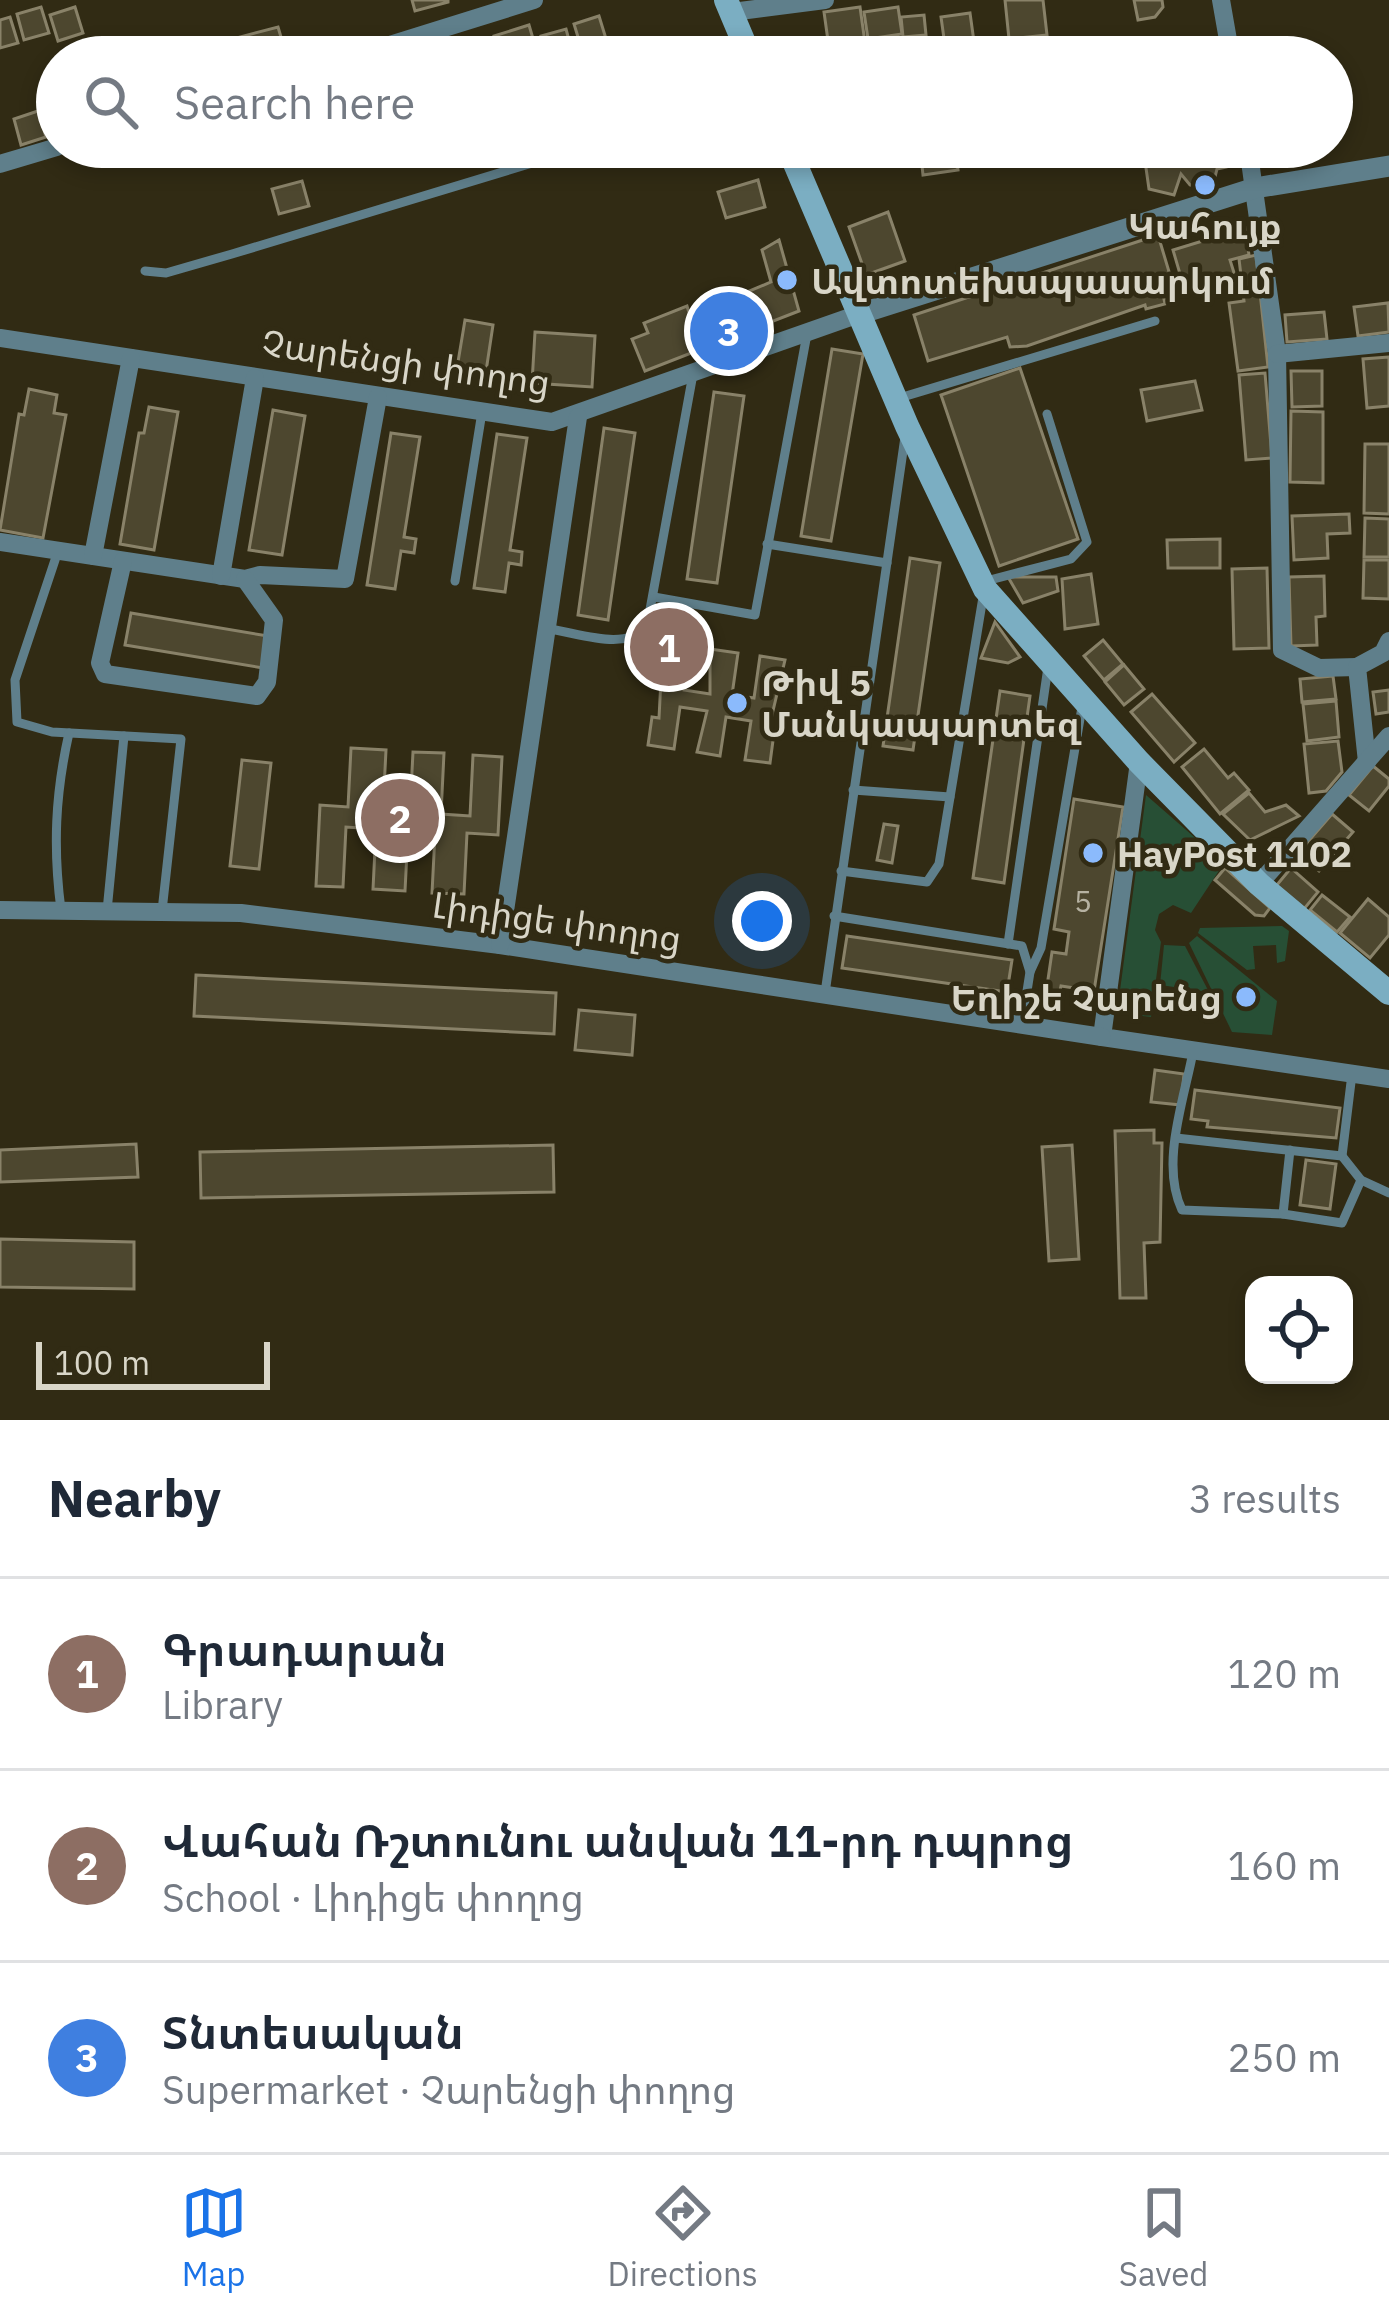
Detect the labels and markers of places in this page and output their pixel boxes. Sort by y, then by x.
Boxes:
marker: Կահույք [1192,172,1218,198]
place label: Կահույք [1128,202,1282,249]
place label: Ավտոտեխսպասարկում [811,257,1273,304]
marker: Ավտոտեխսպասարկում [774,267,800,293]
pin: 3 [690,286,768,376]
pin: 1 [630,602,708,692]
place label: Թիվ 5 Մանկապարտեզ [761,659,1082,747]
marker: Թիվ 5 Մանկապարտեզ [724,690,750,716]
pin: 2 [361,773,439,863]
place label: HayPost 1102 [1117,830,1352,877]
marker: HayPost 1102 [1080,840,1106,866]
place label: Եղիշե Չարենց [951,974,1222,1021]
marker: Եղիշե Չարենց [1233,984,1259,1010]

